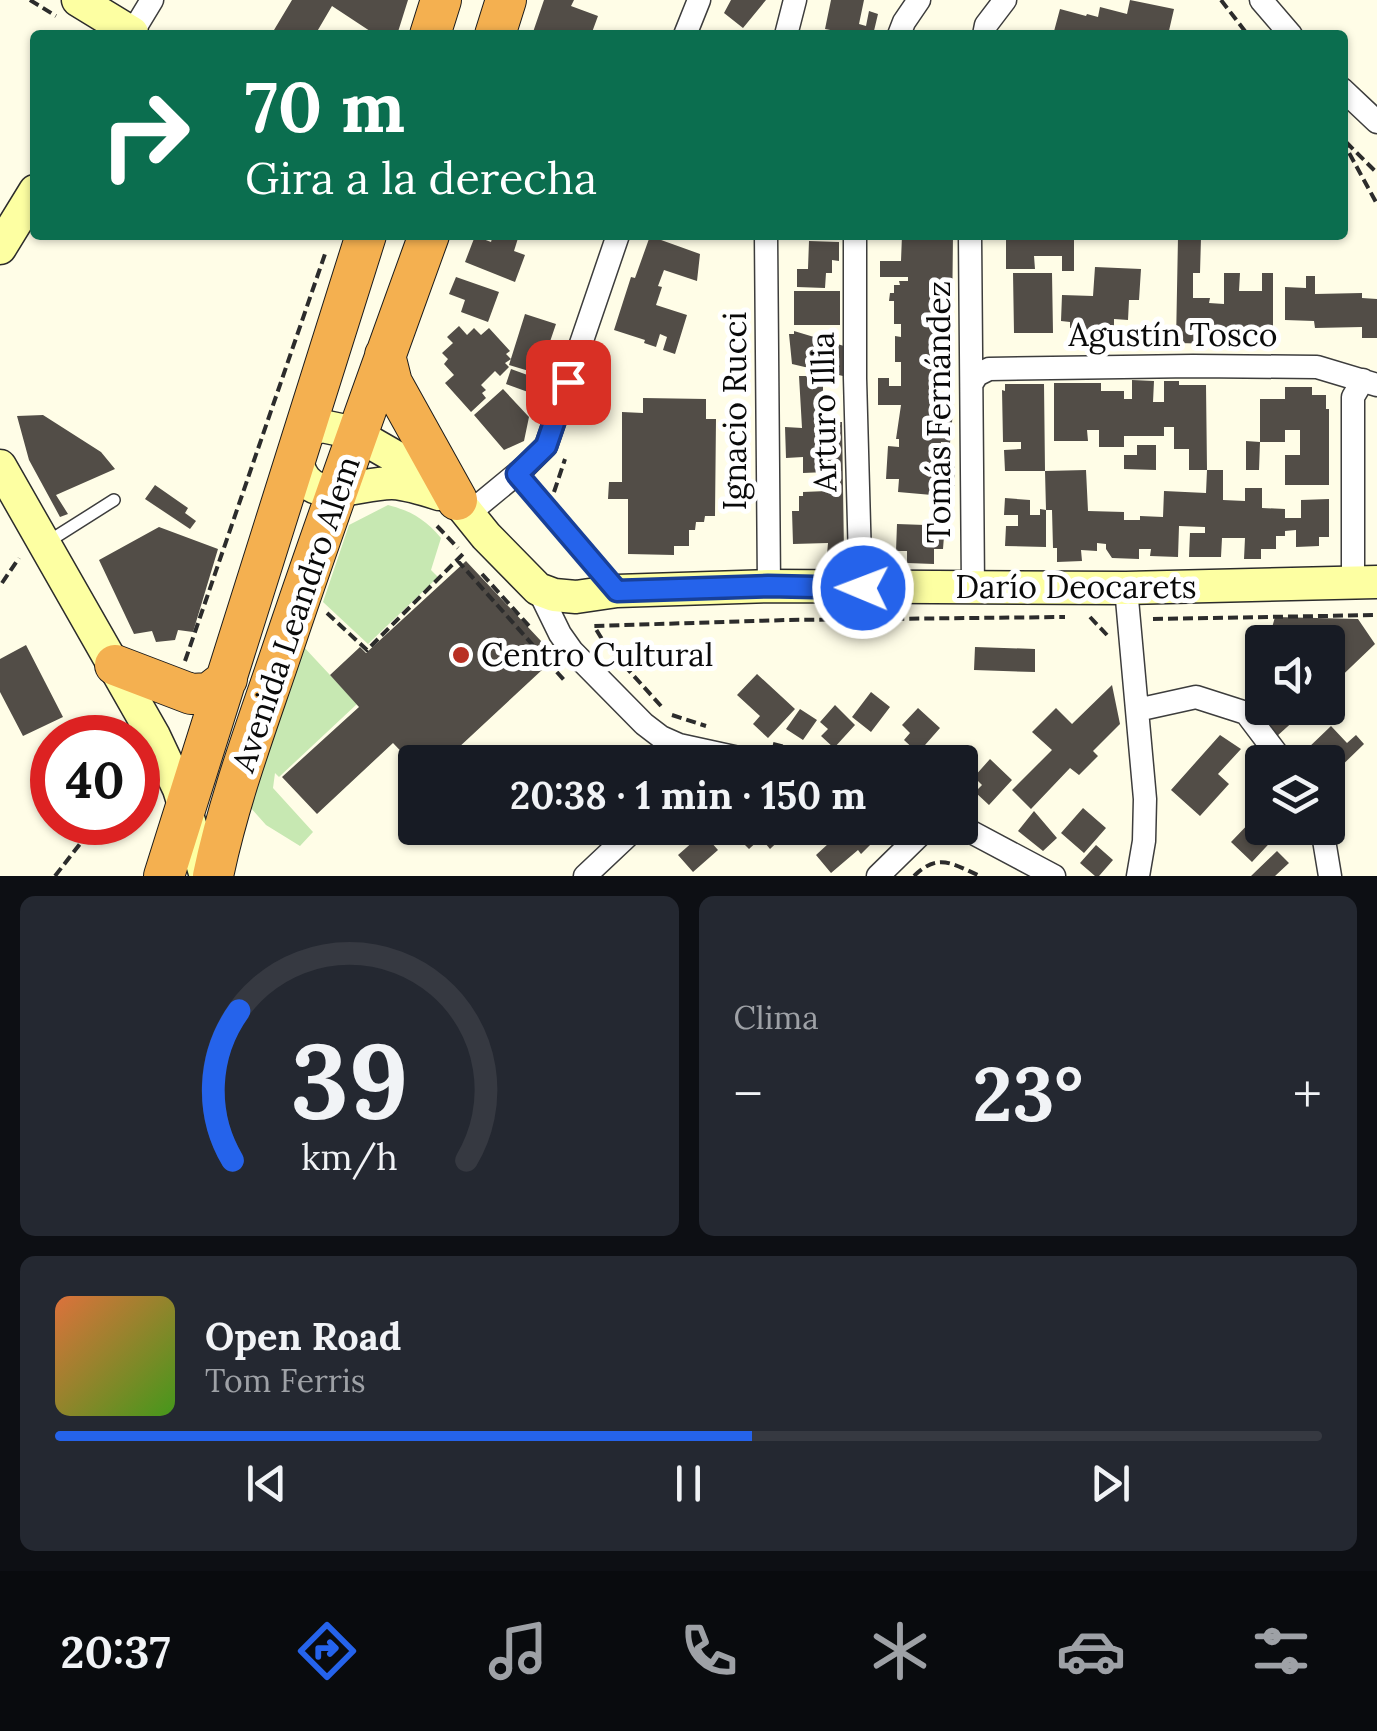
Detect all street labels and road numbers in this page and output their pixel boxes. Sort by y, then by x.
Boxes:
street label: Tomás Fernández [918,281,959,543]
street label: Ignacio Rucci [714,311,755,511]
street label: Agustín Tosco [1068,314,1277,355]
street label: Arturo Illia [802,332,845,493]
street label: Avenida Leandro Alem [222,450,369,778]
street label: Darío Deocarets [955,566,1197,607]

